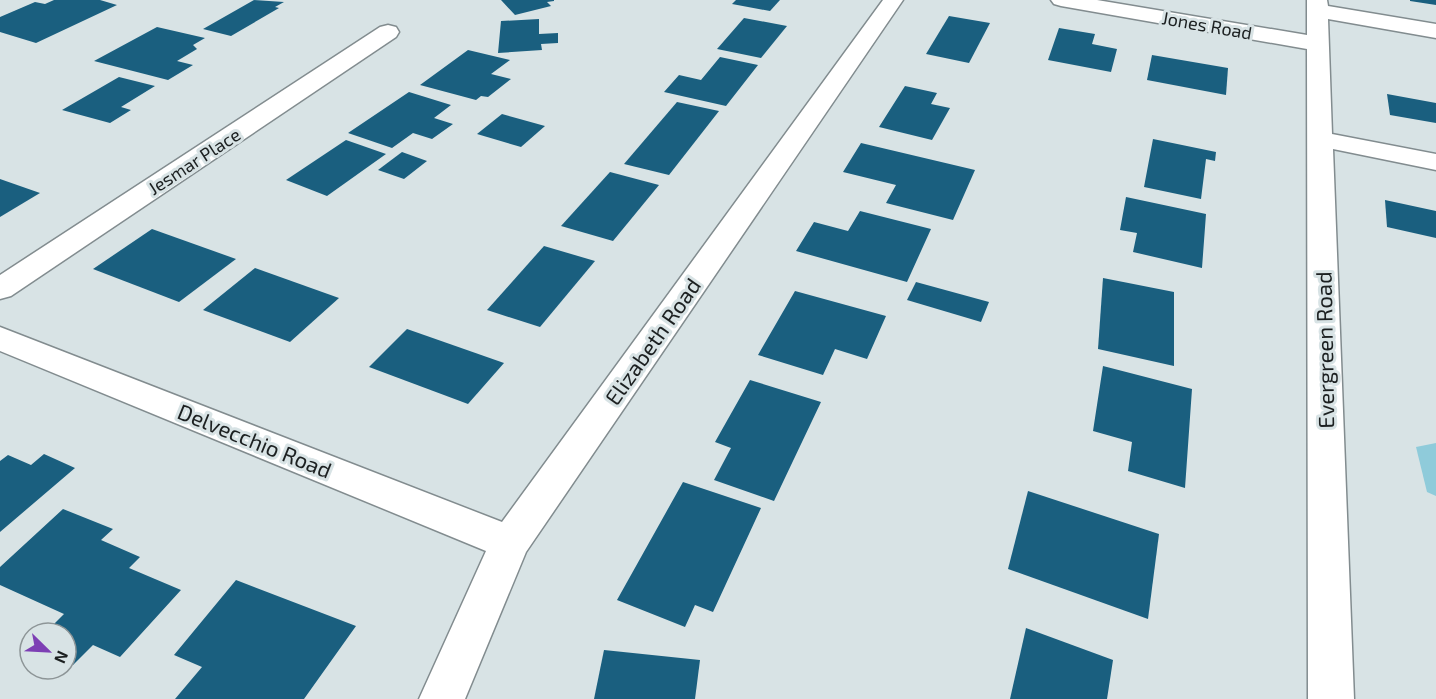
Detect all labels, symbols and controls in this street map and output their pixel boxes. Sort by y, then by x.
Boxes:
street label: Jones Road [1160,6,1254,44]
street label: Jesmar Place [144,123,244,199]
street label: Evergreen Road [1310,271,1338,429]
street label: Elizabeth Road [599,273,705,409]
street label: Delvecchio Road [174,397,336,483]
north arrow [18,621,78,681]
text: N [51,648,73,666]

